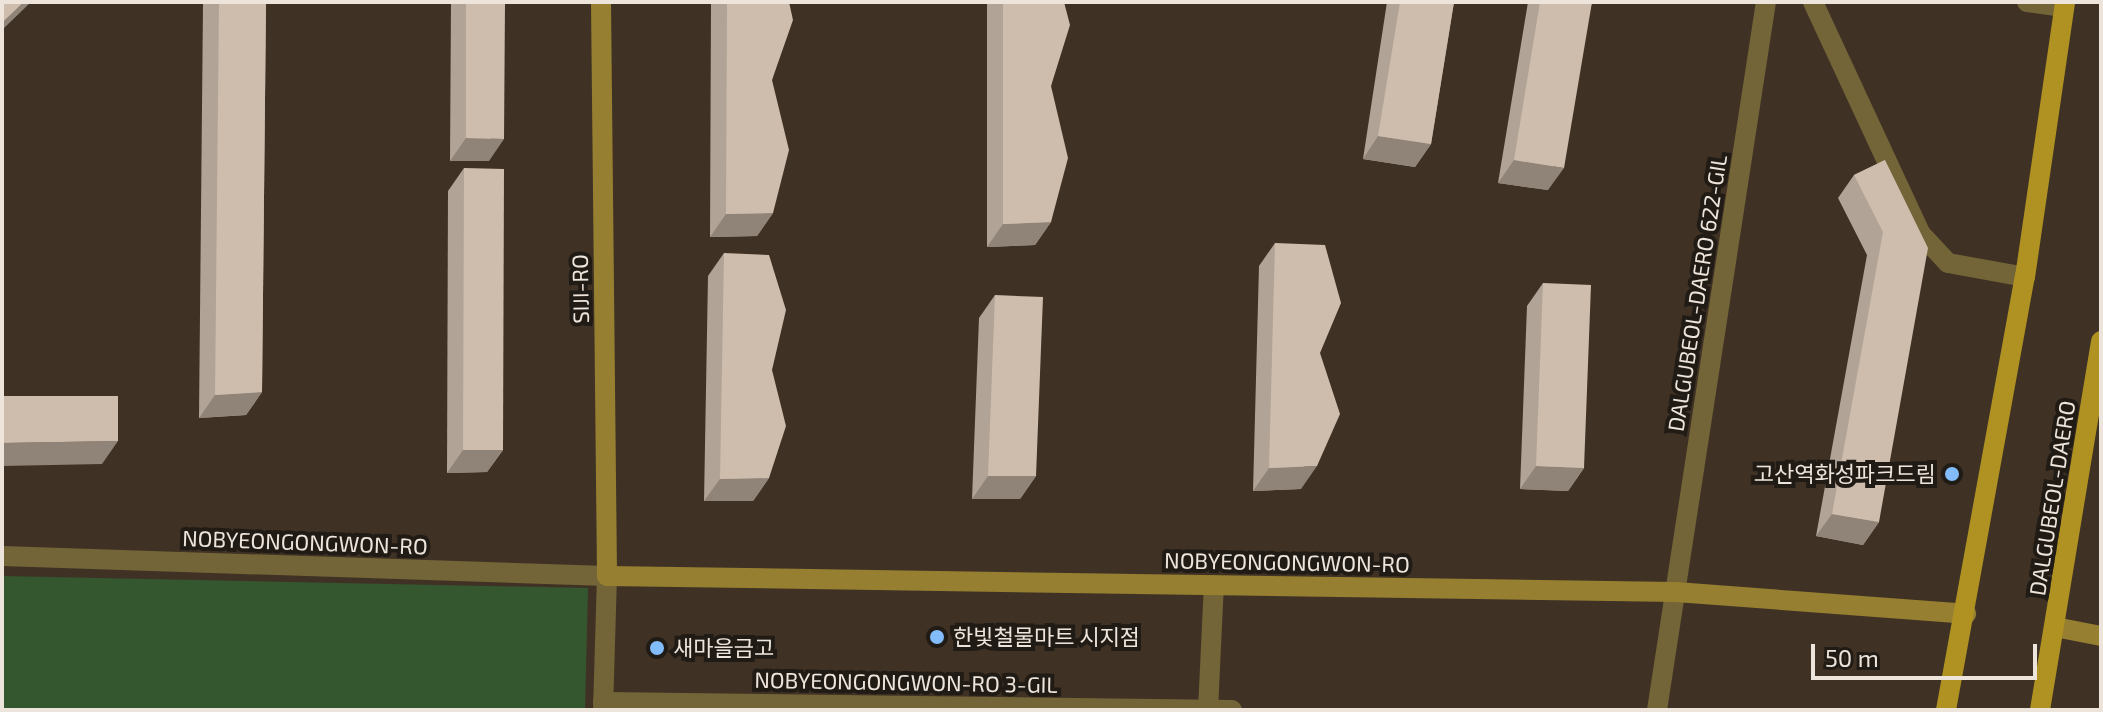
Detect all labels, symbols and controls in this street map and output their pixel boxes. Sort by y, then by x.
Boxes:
street label: DALGUBEOL-DAERO 622-GIL [1662,153,1732,433]
street label: SIJI-RO [566,254,594,324]
street label: DALGUBEOL-DAERO [2024,399,2080,597]
place label: 고산역화성파크드림 [1754,461,1936,487]
marker: 고산역화성파크드림 [1943,465,1961,483]
street label: NOBYEONGONGWON-RO [182,525,428,559]
street label: NOBYEONGONGWON-RO [1164,547,1410,577]
place label: 한빛철물마트 시지점 [953,624,1140,650]
marker: 한빛철물마트 시지점 [928,628,946,646]
scale bar [1815,628,2041,678]
place label: 새마을금고 [673,635,774,661]
marker: 새마을금고 [648,639,666,657]
text: 50 m [1825,643,1879,672]
street label: NOBYEONGONGWON-RO 3-GIL [754,666,1058,698]

